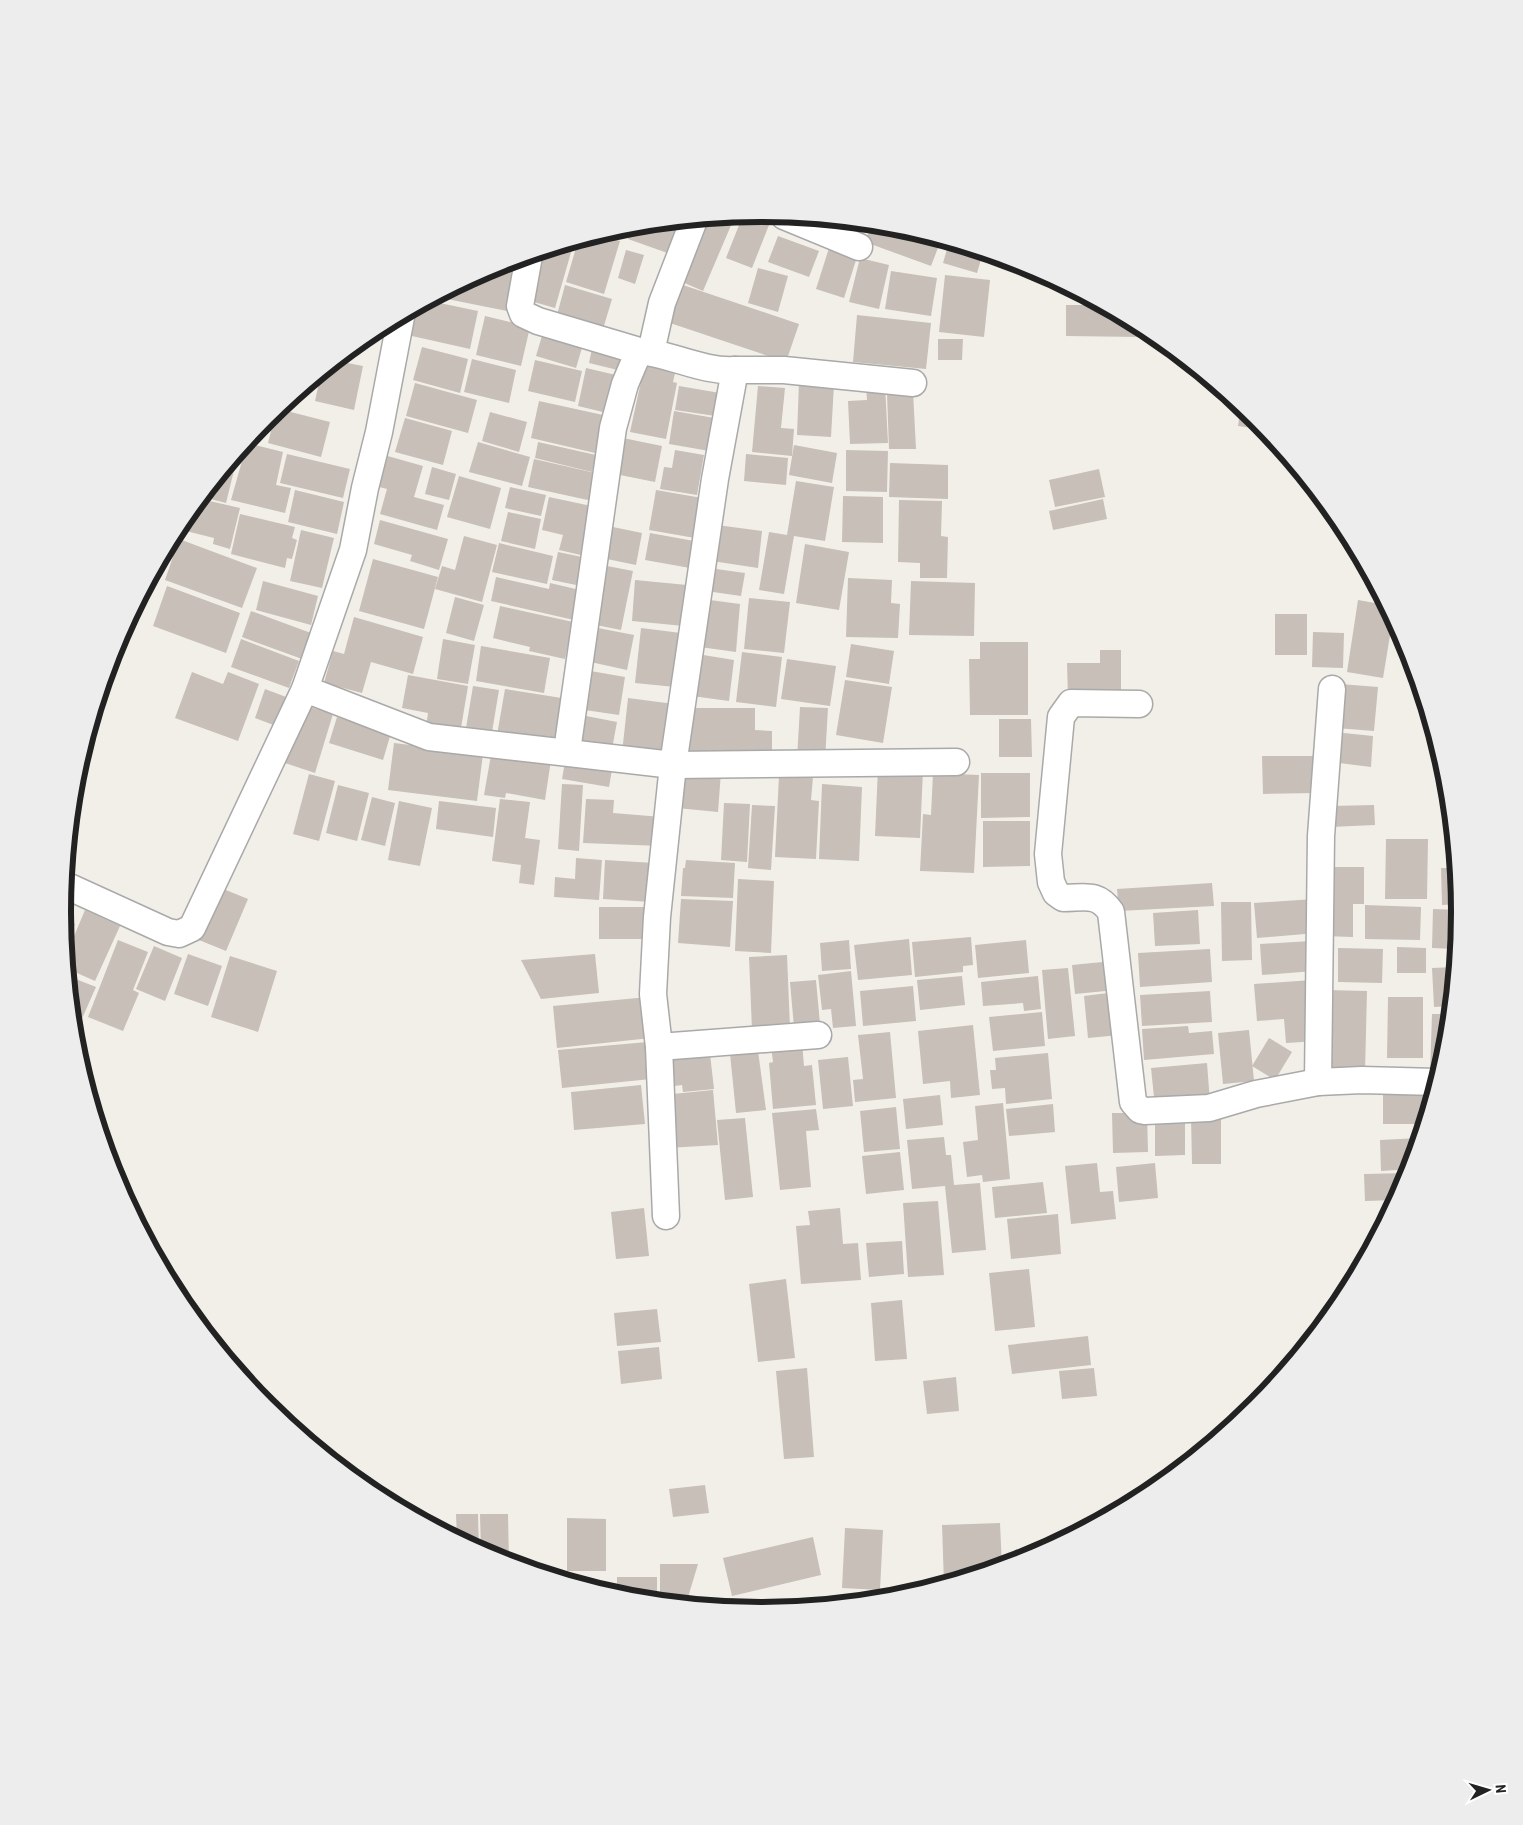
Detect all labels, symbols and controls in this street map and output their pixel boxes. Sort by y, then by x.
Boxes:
north arrow [1463,1765,1513,1815]
text: N [1493,1784,1509,1794]

